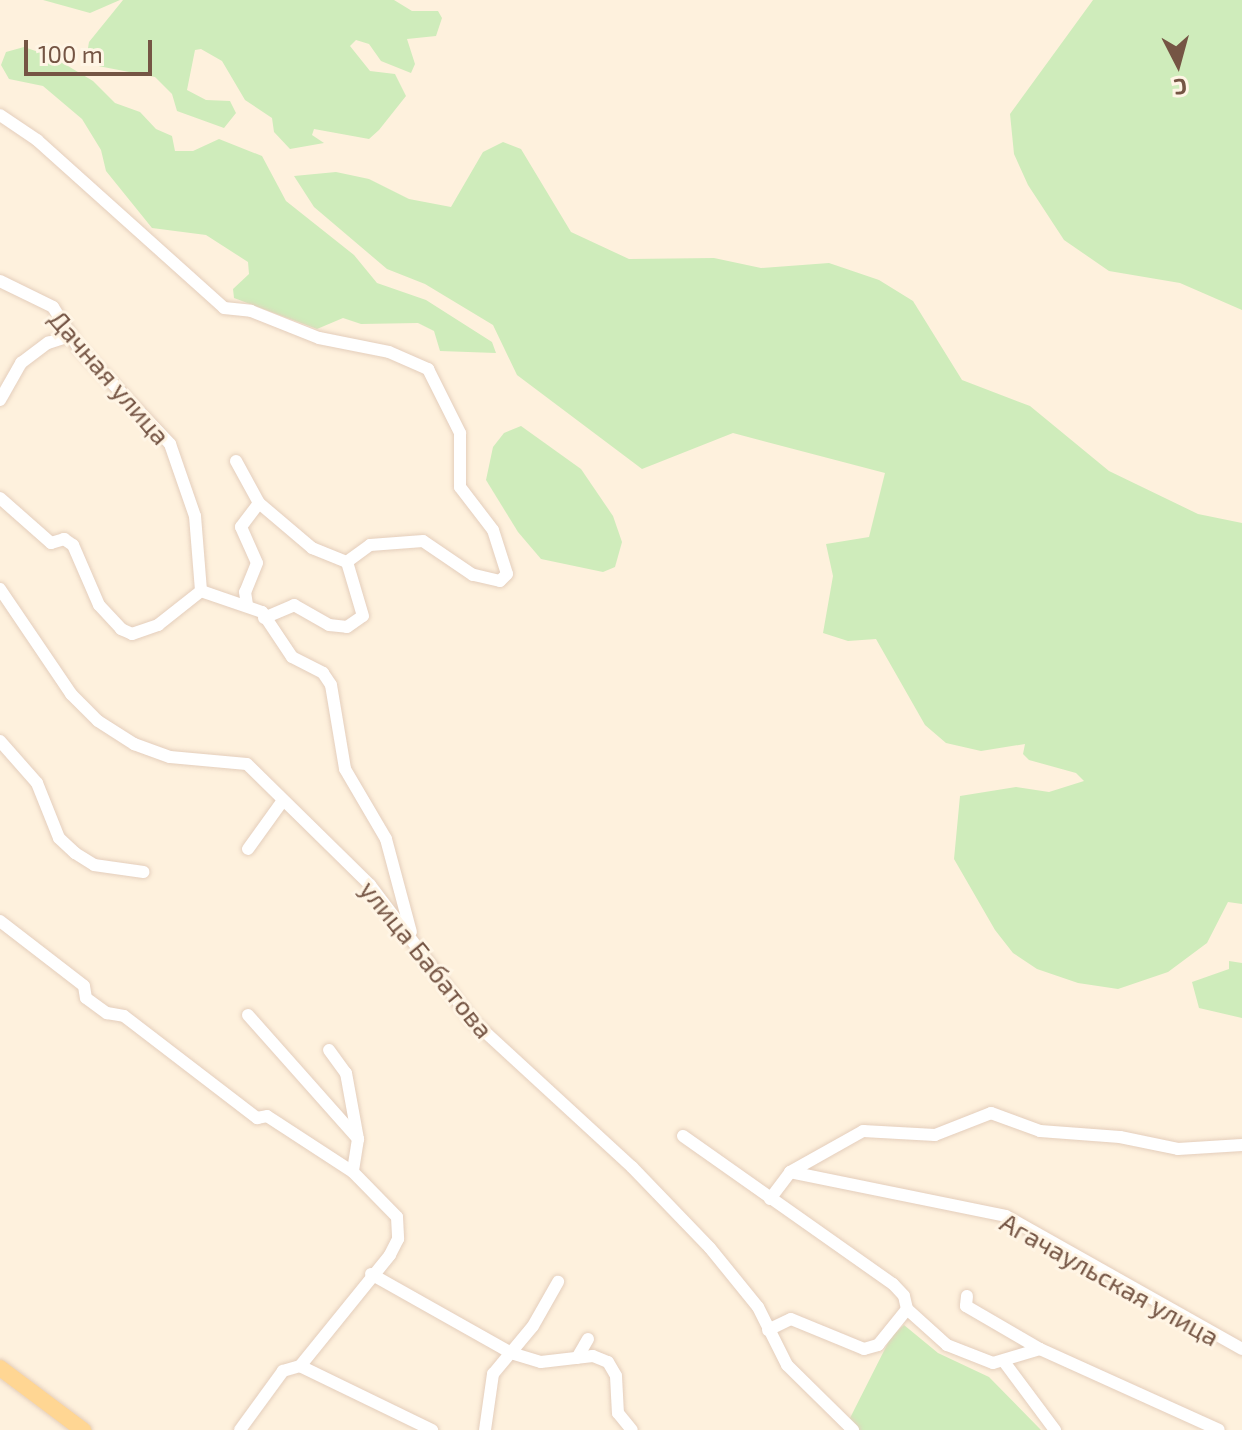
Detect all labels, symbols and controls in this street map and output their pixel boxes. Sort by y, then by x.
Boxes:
scale bar [28,24,156,74]
north arrow [1138,24,1218,104]
text: 100 m [38,39,103,68]
text: С [1173,74,1188,101]
street label: Дачная улица [43,303,177,451]
street label: улица Бабатова [354,874,500,1044]
street label: Агачаульская улица [995,1206,1225,1352]

